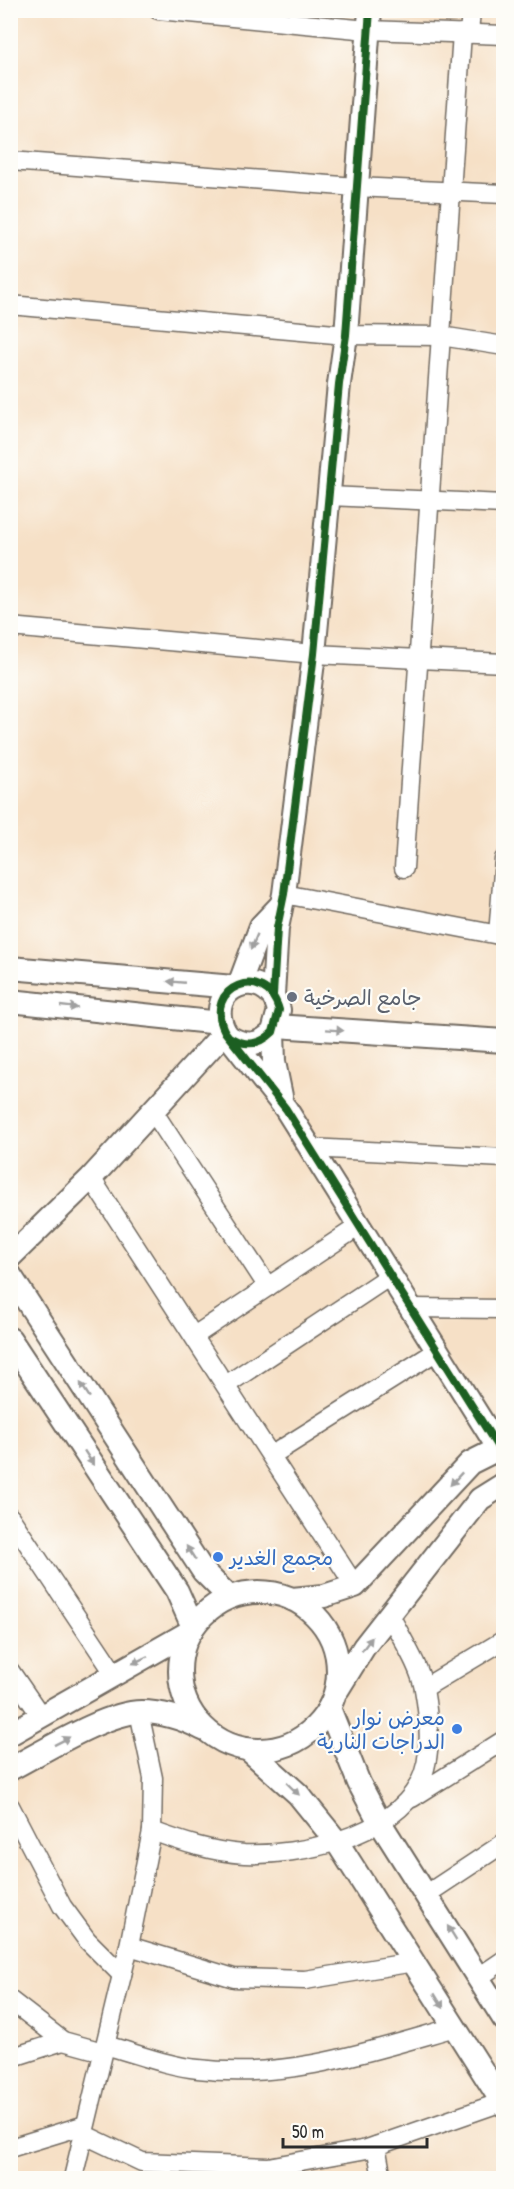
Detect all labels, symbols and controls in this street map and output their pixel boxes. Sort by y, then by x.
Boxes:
one-way arrow [249,934,259,952]
one-way arrow [166,977,185,987]
place label: جامع الصرخية [304,983,422,1013]
marker: جامع الصرخية [285,990,299,1004]
one-way arrow [59,1002,78,1012]
one-way arrow [325,1025,344,1035]
one-way arrow [80,1382,91,1398]
one-way arrow [83,1450,94,1466]
one-way arrow [449,1471,463,1485]
place label: مجمع الغدير [228,1543,333,1573]
one-way arrow [185,1546,197,1562]
marker: مجمع الغدير [211,1550,225,1564]
one-way arrow [361,1636,373,1652]
one-way arrow [132,1655,149,1664]
place label: معرض نوار الدراجات النارية [317,1703,445,1756]
marker: معرض نوار الدراجات النارية [450,1722,464,1736]
one-way arrow [53,1737,71,1747]
one-way arrow [285,1782,300,1796]
one-way arrow [446,1925,457,1941]
one-way arrow [433,1993,444,2009]
scale bar [283,2111,427,2149]
text: 50 m [292,2119,324,2144]

